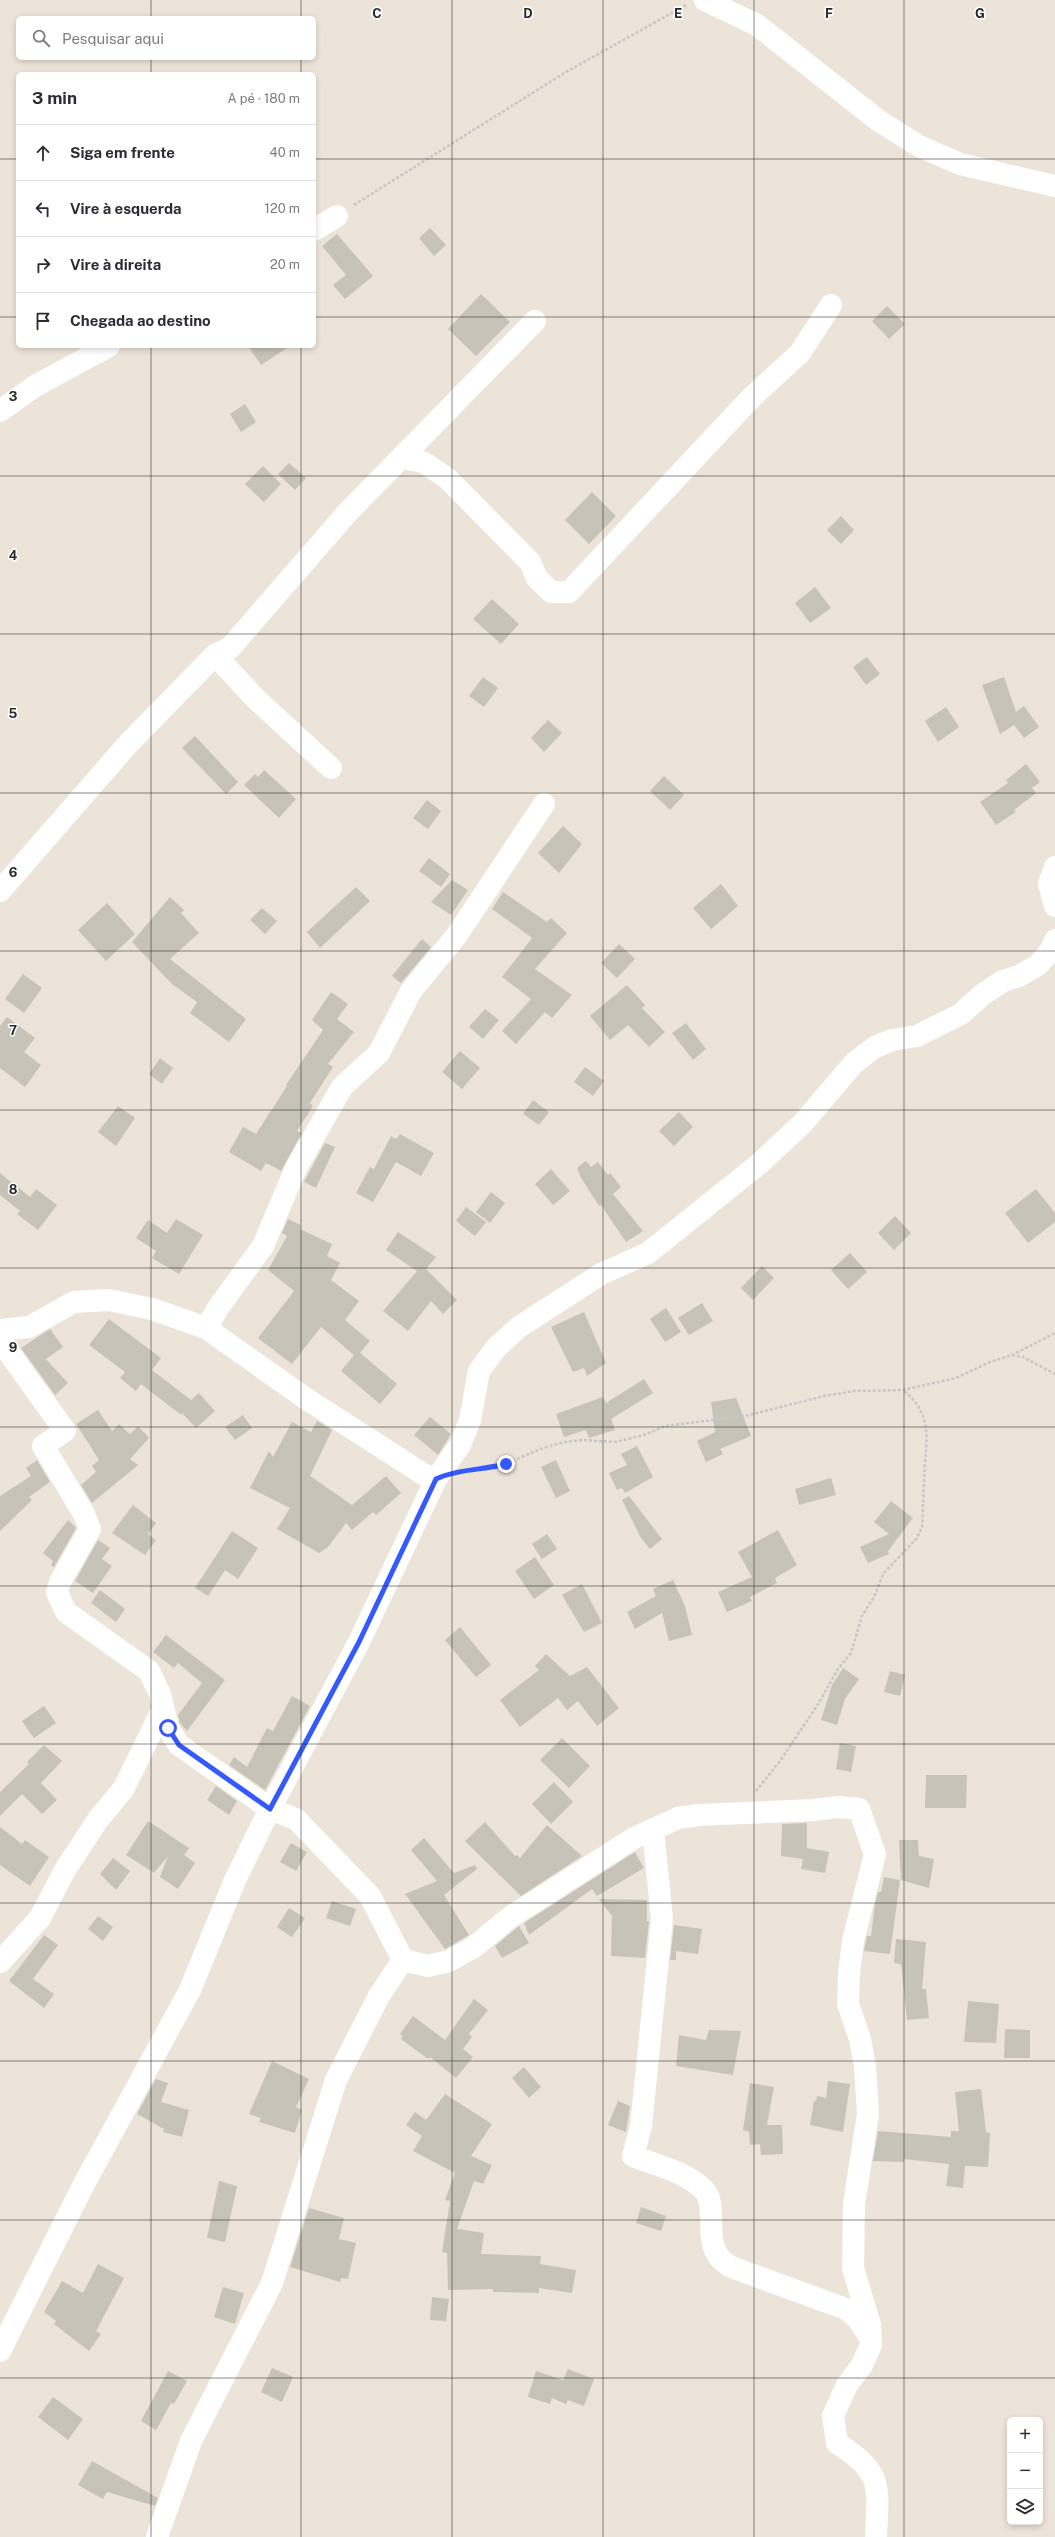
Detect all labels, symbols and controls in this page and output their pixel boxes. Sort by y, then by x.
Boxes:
text: C [372,6,382,21]
text: D [523,6,533,21]
text: E [674,6,682,21]
text: F [825,6,833,21]
text: G [975,6,985,21]
search box [16,16,316,60]
icon: search [30,27,52,49]
text: Pesquisar aqui [62,30,164,47]
text: 3 min [32,88,77,108]
text: A pé · 180 m [227,91,300,106]
icon: ahead [32,142,54,164]
text: Siga em frente [70,144,175,161]
text: 40 m [269,145,300,160]
icon: left [32,198,54,220]
text: Vire à esquerda [70,200,182,217]
text: 120 m [265,201,300,216]
icon: right [32,254,54,276]
text: Vire à direita [70,256,161,273]
text: 20 m [270,257,300,272]
icon: arrive [32,310,54,332]
text: Chegada ao destino [70,312,211,329]
text: 3 [9,389,18,404]
text: 4 [9,548,18,563]
text: 5 [9,706,18,721]
text: 6 [9,865,18,880]
text: 7 [9,1023,17,1038]
text: 8 [9,1182,18,1197]
text: 9 [9,1340,17,1355]
route end [497,1455,515,1473]
route start [159,1719,177,1737]
map controls [1007,2417,1043,2525]
button: + [1007,2417,1043,2453]
button: − [1007,2453,1043,2489]
button: layers [1007,2489,1043,2525]

